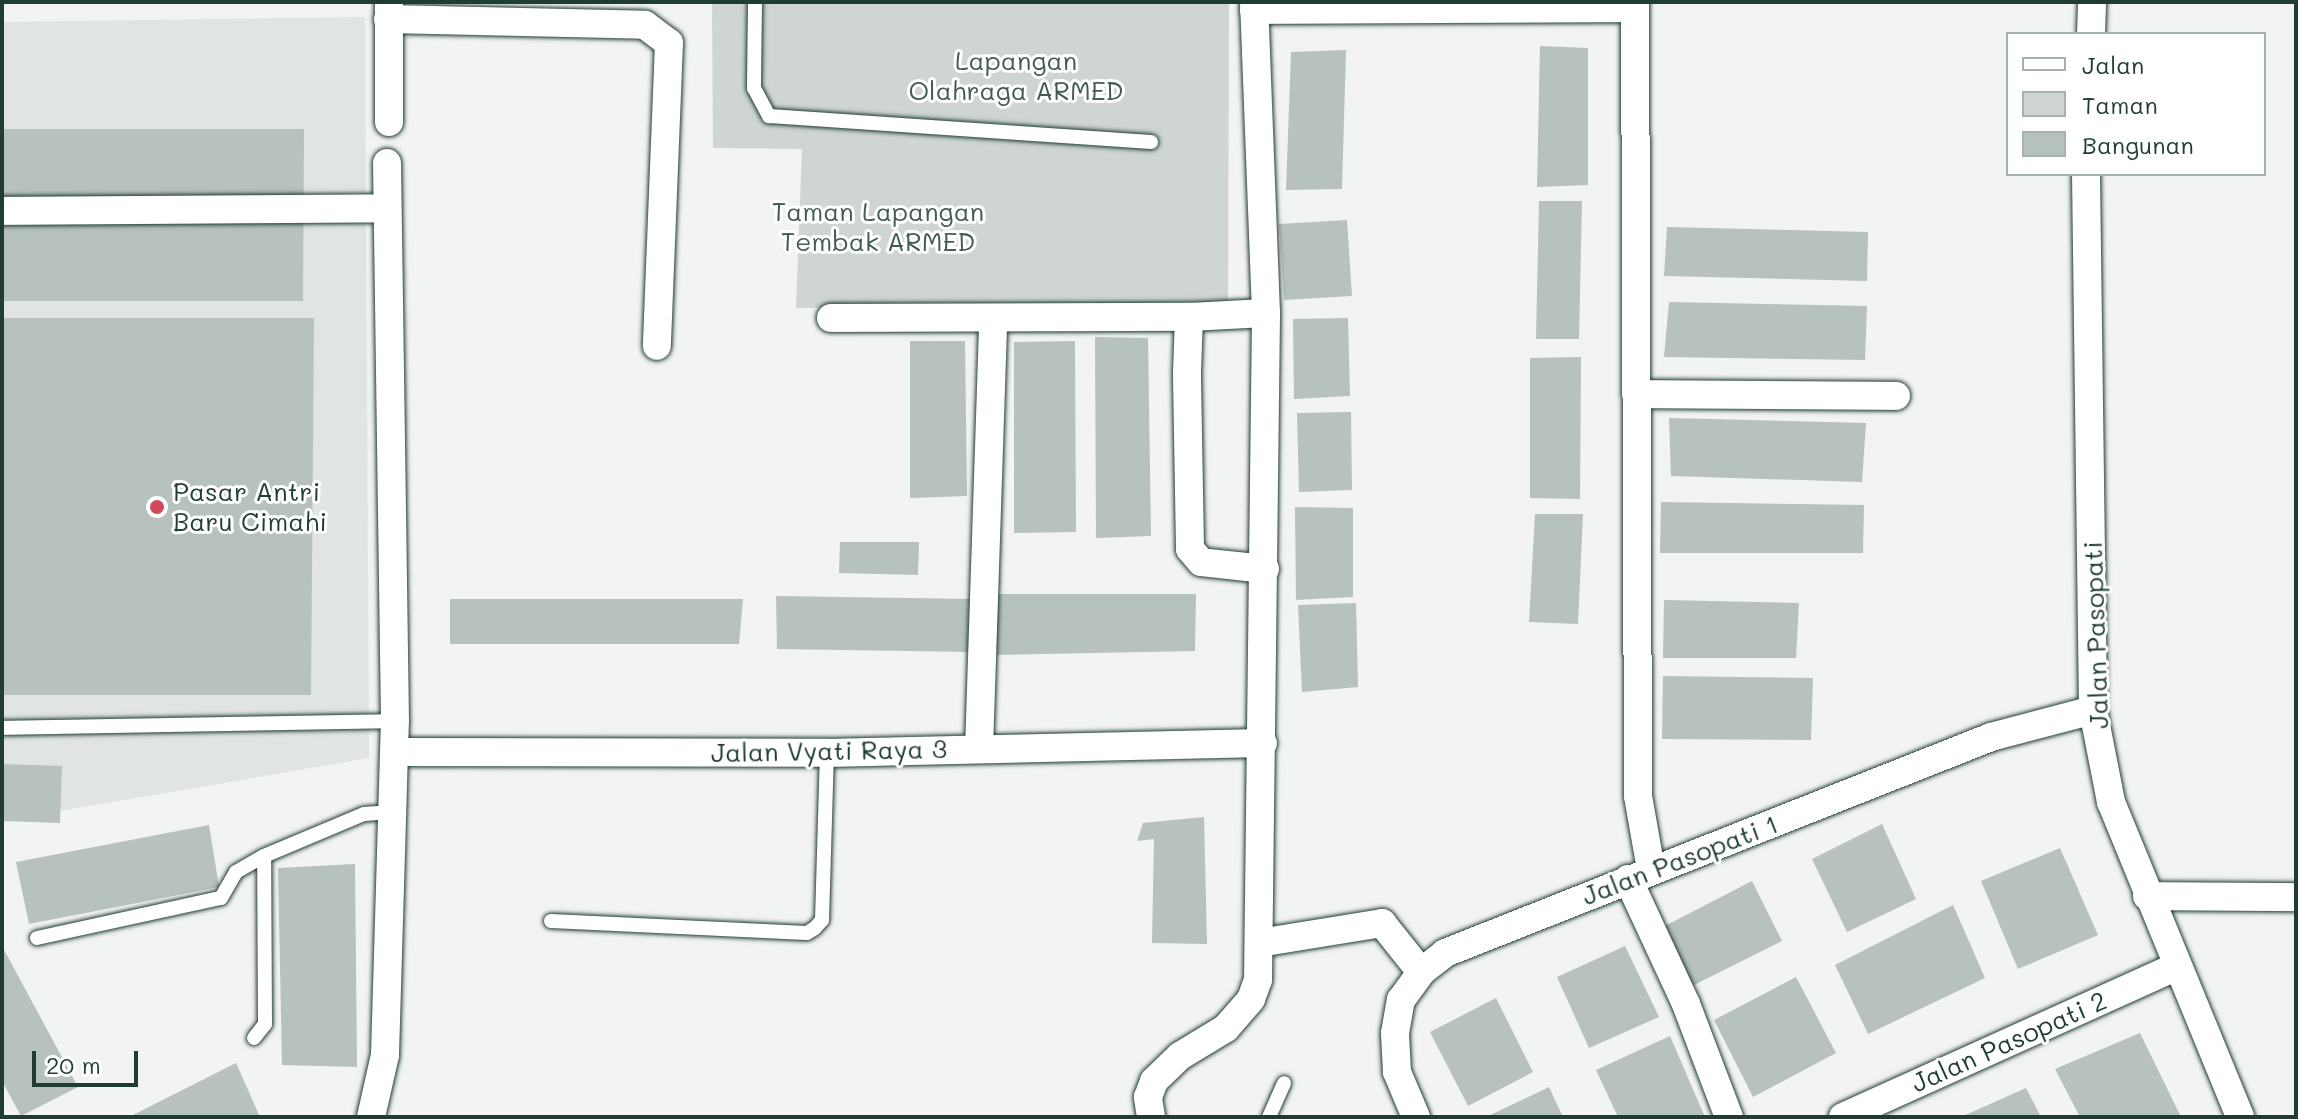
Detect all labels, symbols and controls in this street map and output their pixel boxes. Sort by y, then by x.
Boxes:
legend [2006,32,2266,176]
park label: Lapangan Olahraga ARMED [909,45,1123,106]
text: Jalan [2082,49,2144,80]
text: Taman [2082,89,2158,120]
text: Bangunan [2082,129,2194,160]
park label: Taman Lapangan Tembak ARMED [772,196,984,258]
place label: Pasar Antri Baru Cimahi [173,476,327,538]
marker: Pasar Antri Baru Cimahi [148,498,166,516]
street label: Jalan Pasopati [2077,541,2115,729]
street label: Jalan Vyati Raya 3 [711,733,947,769]
street label: Jalan Pasopati 1 [1577,808,1783,912]
street label: Jalan Pasopati 2 [1907,985,2111,1099]
scale bar [36,1035,142,1085]
text: 20 m [46,1049,101,1080]

